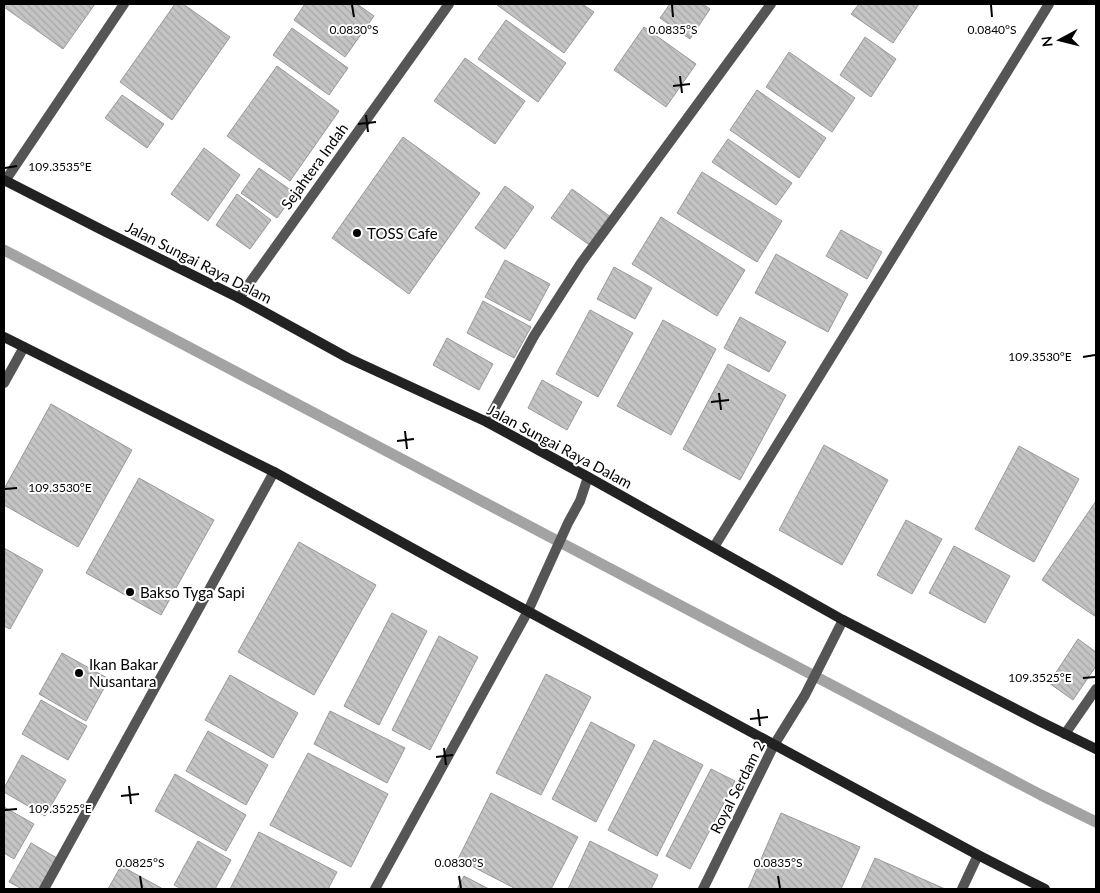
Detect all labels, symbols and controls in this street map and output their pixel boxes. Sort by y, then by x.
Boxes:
north arrow [1035,15,1085,65]
text: 0.0830°S [329,22,379,37]
text: 0.0835°S [648,22,698,37]
text: 0.0840°S [967,22,1017,37]
text: N [1038,35,1056,48]
street label: Sejahtera Indah [277,119,351,213]
text: 109.3535°E [28,159,92,174]
street label: Jalan Sungai Raya Dalam [123,217,275,307]
place label: TOSS Cafe [367,224,438,242]
marker: TOSS Cafe [351,227,363,239]
text: 109.3530°E [1008,349,1072,364]
street label: Jalan Sungai Raya Dalam [484,400,636,492]
text: 109.3530°E [28,480,92,495]
place label: Bakso Tyga Sapi [140,583,245,601]
marker: Bakso Tyga Sapi [124,586,136,598]
place label: Ikan Bakar Nusantara [89,655,158,690]
marker: Ikan Bakar Nusantara [73,667,85,679]
text: 109.3525°E [1008,670,1072,685]
street label: Royal Serdam 2 [706,738,768,836]
text: 109.3525°E [28,801,92,816]
text: 0.0825°S [115,855,165,870]
text: 0.0830°S [434,855,484,870]
text: 0.0835°S [753,855,803,870]

